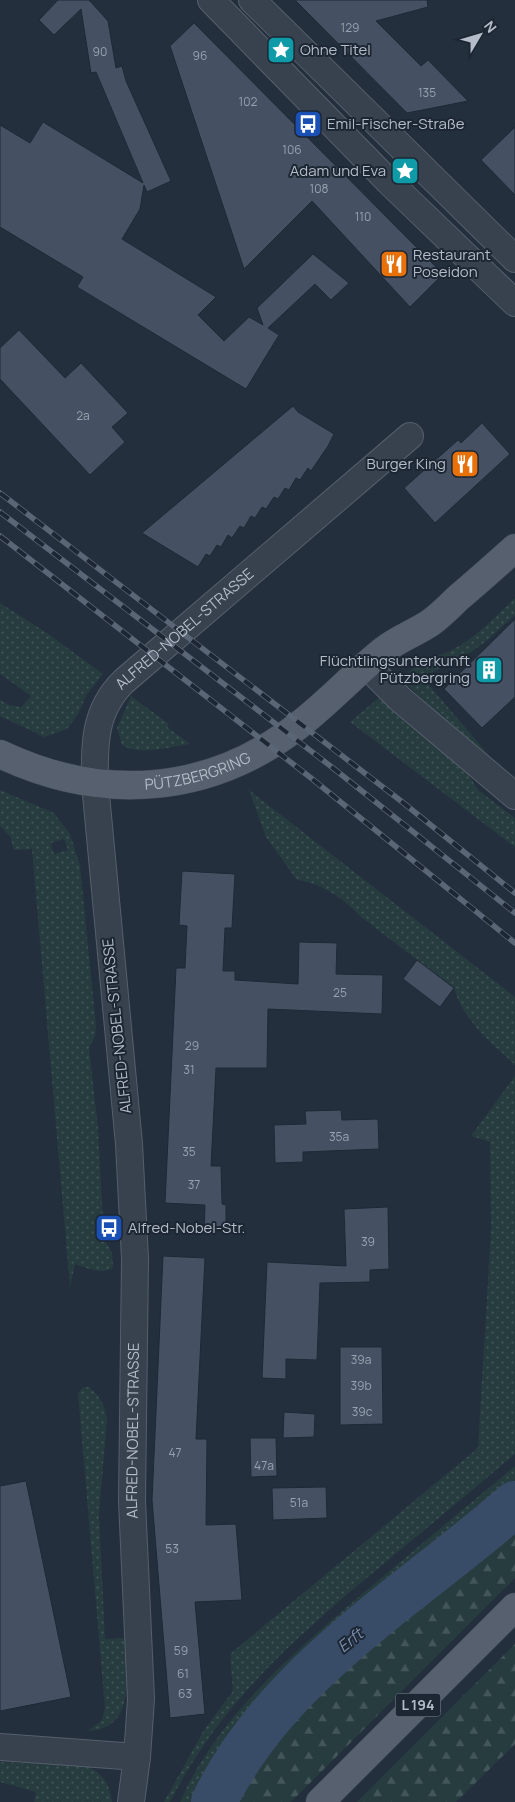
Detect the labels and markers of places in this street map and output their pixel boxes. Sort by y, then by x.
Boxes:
place icon: Ohne Titel [266,35,296,65]
place label: Ohne Titel [300,39,371,60]
bus stop icon: Emil-Fischer-Straße [293,109,323,139]
place label: Emil-Fischer-Straße [327,113,465,134]
place icon: Adam und Eva [390,156,420,186]
place label: Adam und Eva [290,160,386,181]
place label: Restaurant Poseidon [413,244,491,282]
restaurant icon: Restaurant Poseidon [379,249,409,279]
restaurant icon: Burger King [450,449,480,479]
place label: Burger King [367,453,446,474]
place label: Flüchtlingsunterkunft Pützbergring [320,650,470,688]
building icon: Flüchtlingsunterkunft Pützbergring [474,655,504,685]
bus stop icon: Alfred-Nobel-Str. [94,1213,124,1243]
place label: Alfred-Nobel-Str. [128,1217,245,1238]

